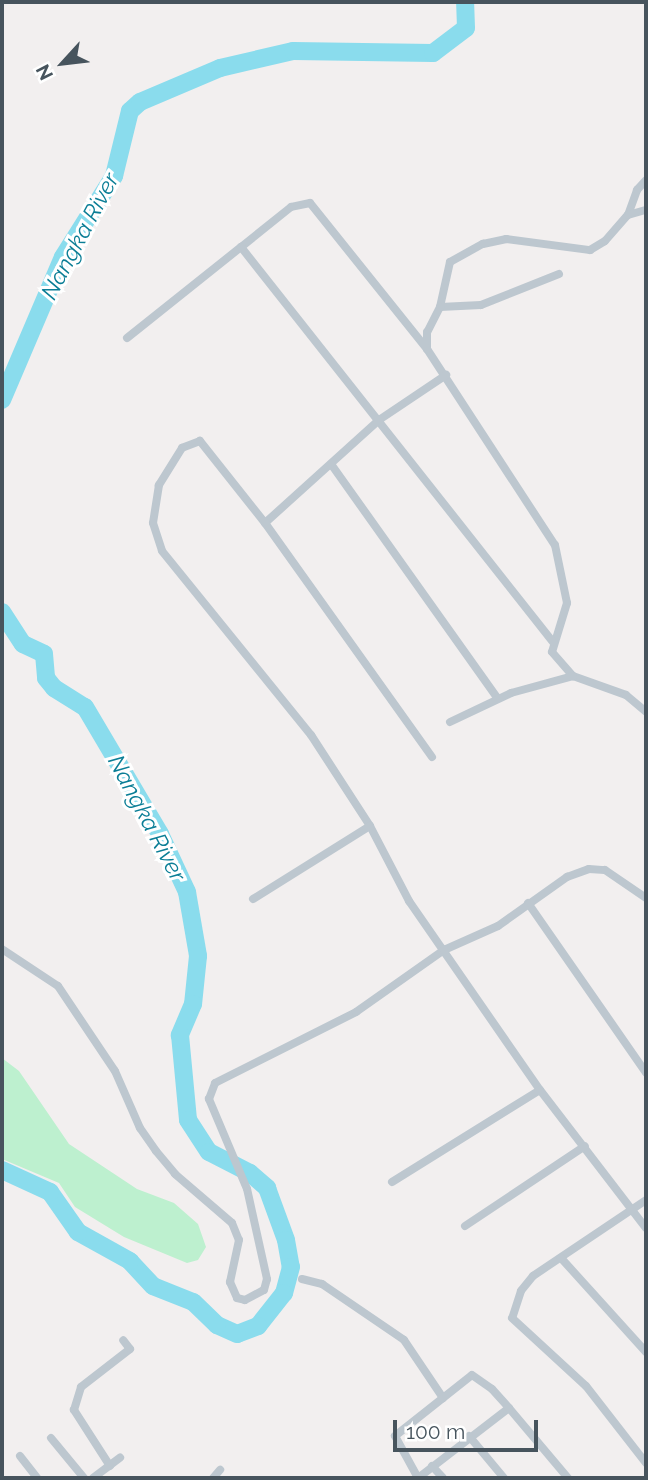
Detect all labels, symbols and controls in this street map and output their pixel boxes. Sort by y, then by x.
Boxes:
north arrow [28,28,98,98]
text: N [31,61,57,84]
water label: Nangka River [35,168,125,304]
water label: Nangka River [102,750,192,886]
scale bar [396,1406,541,1450]
text: 100 m [406,1419,465,1444]

